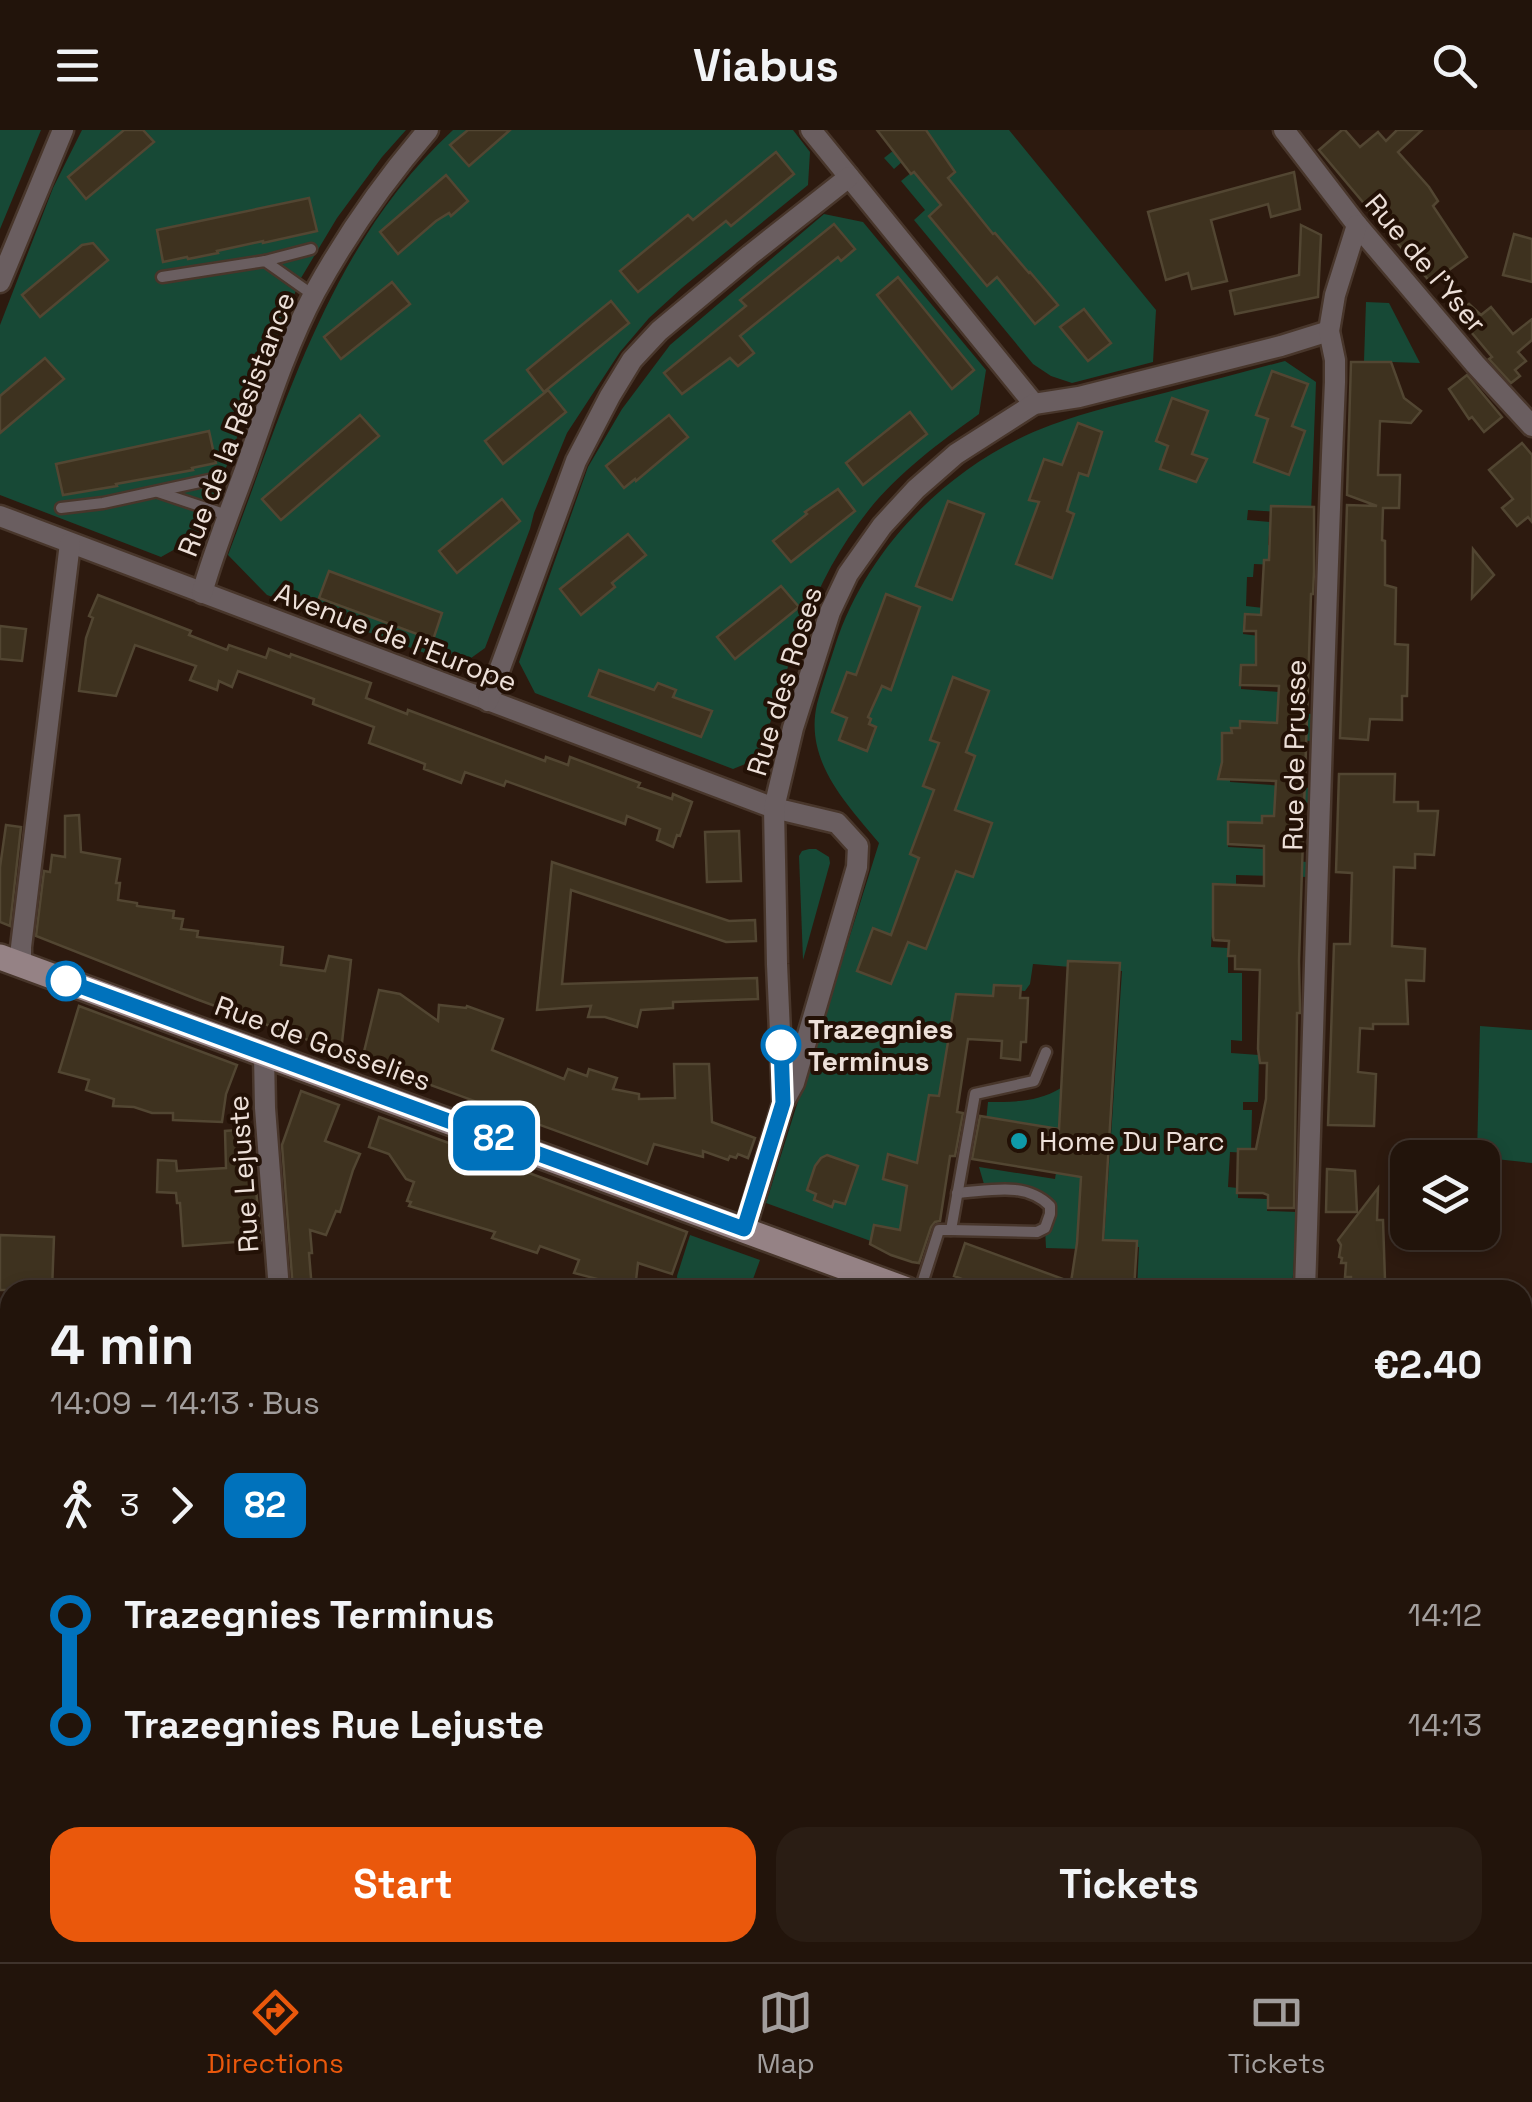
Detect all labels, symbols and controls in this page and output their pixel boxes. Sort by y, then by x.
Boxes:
text: Viabus [693,37,839,94]
icon: menu [50,38,105,93]
icon: search [1427,38,1482,93]
street label: Rue de l'Yser [1357,186,1495,340]
street label: Rue de la Résistance [169,287,303,561]
street label: Avenue de l'Europe [270,574,522,700]
street label: Rue des Roses [738,582,830,780]
street label: Rue de Prusse [1274,659,1314,851]
unlabelled marker [47,962,85,1000]
street label: Rue de Gosselies [210,987,436,1099]
place label: Trazegnies Terminus [808,1011,953,1079]
marker: Trazegnies Terminus [762,1026,800,1064]
street label: Rue Lejuste [220,1094,266,1254]
line badge: 82 [449,1106,539,1170]
text: 82 [473,1116,515,1160]
place label: Home Du Parc [1039,1123,1225,1159]
marker: Home Du Parc [1008,1130,1030,1152]
map controls [1390,1140,1500,1250]
button: layers [1390,1140,1500,1250]
text: 4 min [50,1310,194,1380]
text: €2.40 [1374,1341,1482,1389]
text: 14:09 – 14:13 · Bus [50,1383,320,1423]
icon: walk [50,1478,105,1533]
icon: forward [154,1478,209,1533]
text: 82 [244,1483,286,1527]
text: 3 [120,1485,139,1525]
text: Trazegnies Terminus [124,1591,494,1639]
text: 14:12 [1408,1595,1482,1635]
text: Trazegnies Rue Lejuste [124,1701,544,1749]
text: 14:13 [1408,1705,1482,1745]
button: Start [50,1827,756,1942]
button: Tickets [776,1827,1482,1942]
tab: Directions [206,1985,344,2081]
tab: Map [757,1985,815,2081]
tab: Tickets [1228,1985,1326,2081]

